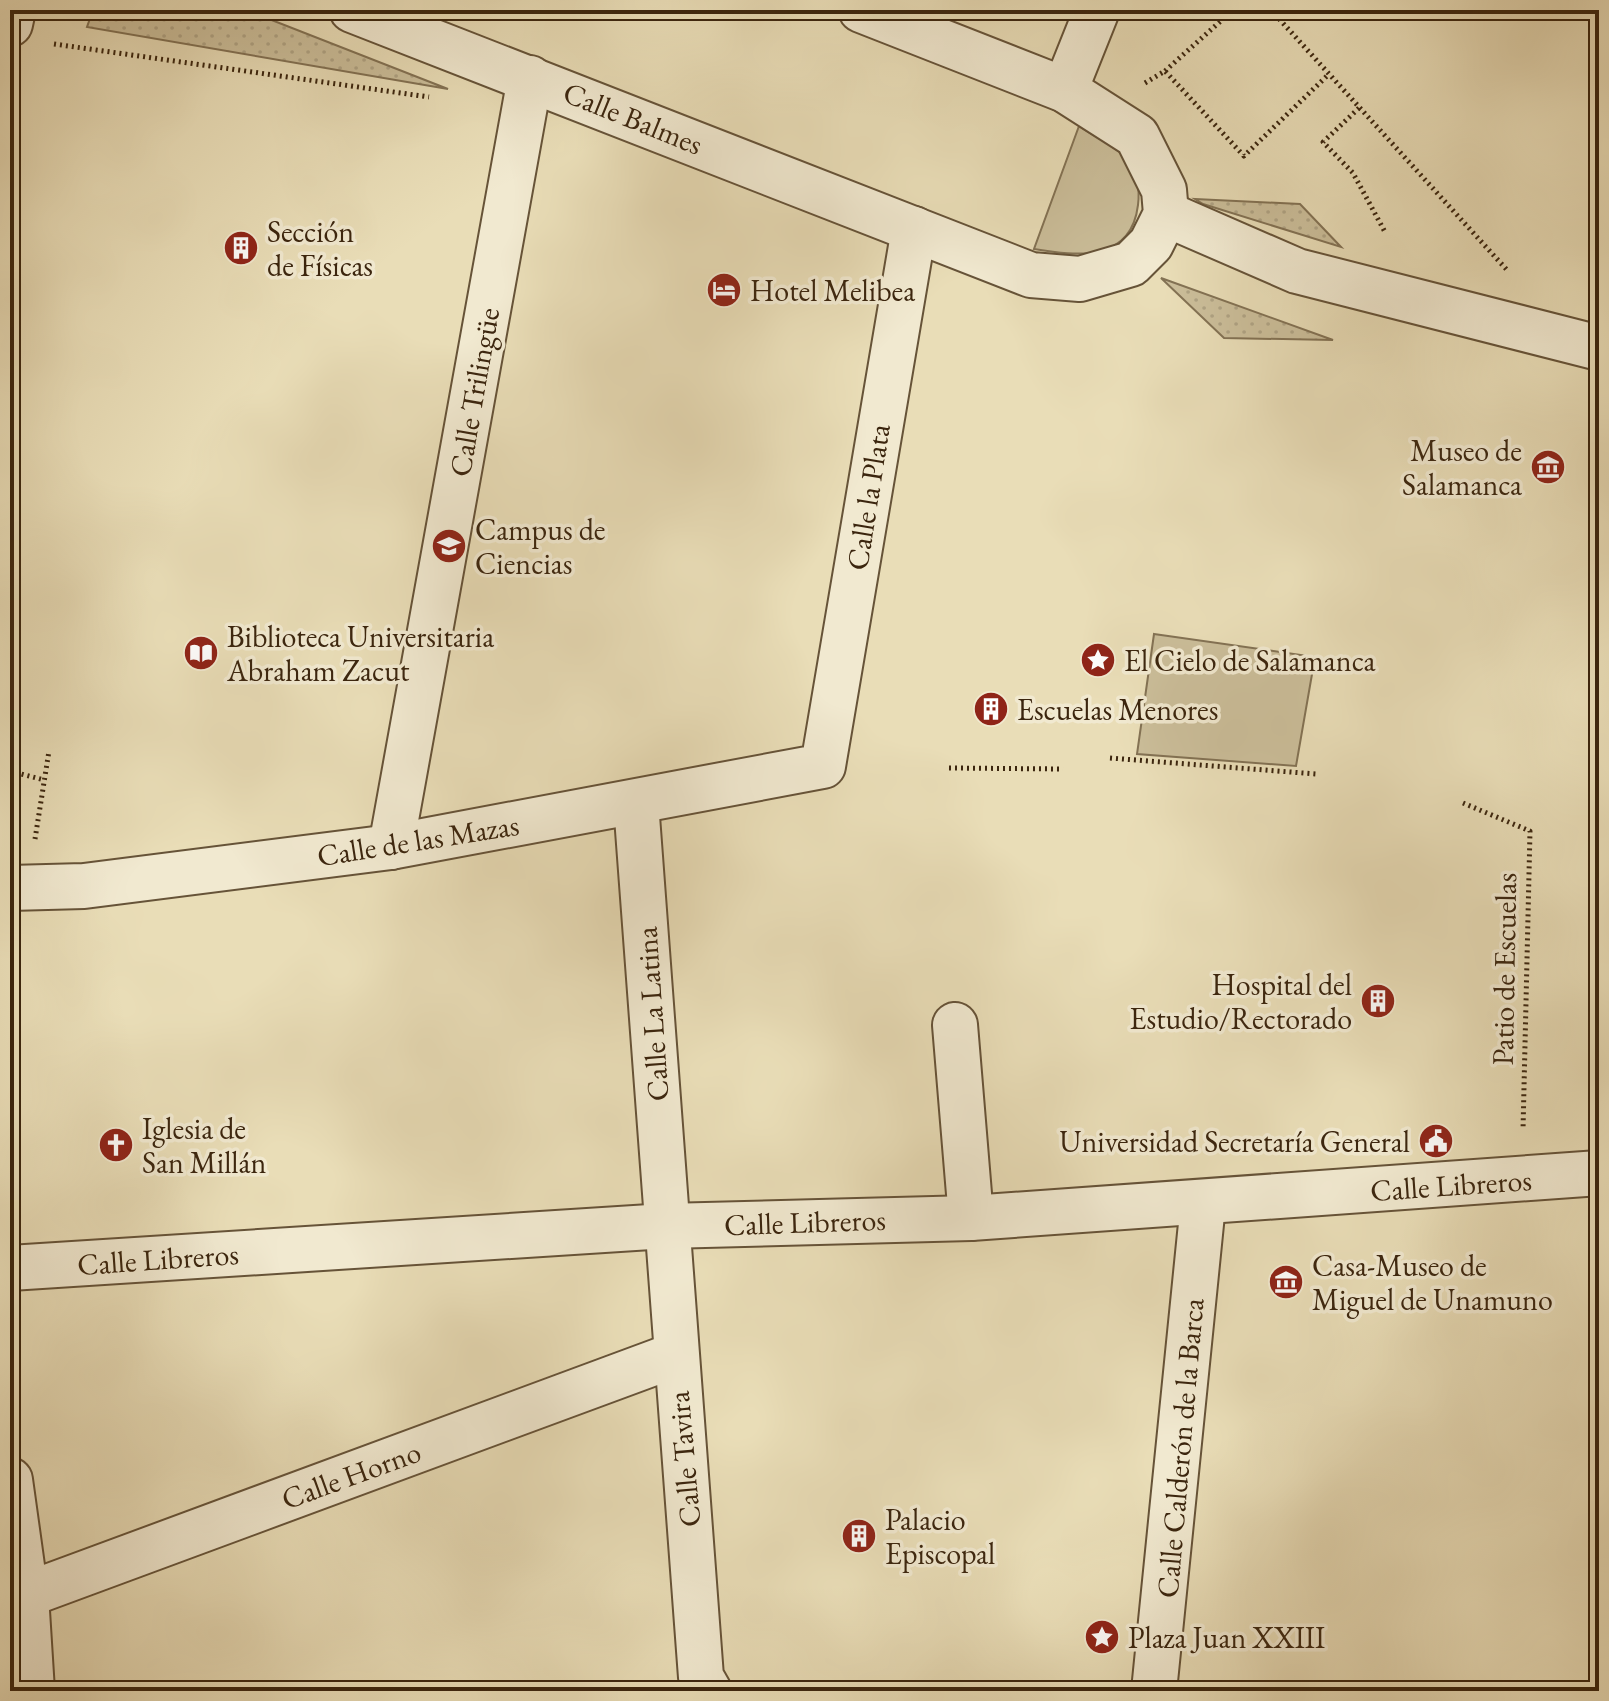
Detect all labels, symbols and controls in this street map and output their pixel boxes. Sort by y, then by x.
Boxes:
street label: Calle Balmes [558,72,708,164]
place label: Sección de Físicas [267,212,373,285]
building icon: Sección de Físicas [222,229,260,267]
hotel icon: Hotel Melibea [705,271,743,309]
place label: Hotel Melibea [750,271,915,310]
street label: Calle Trilingüe [440,305,508,479]
street label: Calle la Plata [837,421,899,573]
place label: Museo de Salamanca [1402,431,1522,504]
museum icon: Museo de Salamanca [1529,448,1567,486]
place label: Campus de Ciencias [475,510,606,583]
school or university icon: Campus de Ciencias [430,527,468,565]
place label: Biblioteca Universitaria Abraham Zacut [226,617,494,690]
library icon: Biblioteca Universitaria Abraham Zacut [182,634,220,672]
place icon: El Cielo de Salamanca [1079,641,1117,679]
place label: El Cielo de Salamanca [1124,641,1375,680]
building icon: Escuelas Menores [972,690,1010,728]
place label: Escuelas Menores [1017,690,1218,729]
street label: Calle de las Mazas [314,805,522,875]
street label: Patio de Escuelas [1483,872,1525,1066]
street label: Calle La Latina [626,925,678,1103]
place label: Hospital del Estudio/Rectorado [1130,965,1352,1038]
building icon: Hospital del Estudio/Rectorado [1359,982,1397,1020]
place label: Iglesia de San Millán [142,1109,267,1182]
place label: Universidad Secretaría General [1059,1122,1410,1161]
public building icon: Universidad Secretaría General [1417,1122,1455,1160]
church icon: Iglesia de San Millán [97,1126,135,1164]
street label: Calle Libreros [1369,1160,1533,1210]
street label: Calle Libreros [723,1200,887,1244]
street label: Calle Libreros [76,1234,240,1284]
place label: Casa-Museo de Miguel de Unamuno [1312,1246,1553,1319]
museum icon: Casa-Museo de Miguel de Unamuno [1267,1263,1305,1301]
street label: Calle Calderón de la Barca [1147,1296,1213,1600]
street label: Calle Tavira [659,1389,709,1529]
street label: Calle Horno [276,1432,426,1518]
place label: Palacio Episcopal [885,1500,995,1573]
building icon: Palacio Episcopal [840,1517,878,1555]
place icon: Plaza Juan XXIII [1083,1618,1121,1656]
place label: Plaza Juan XXIII [1128,1618,1325,1657]

